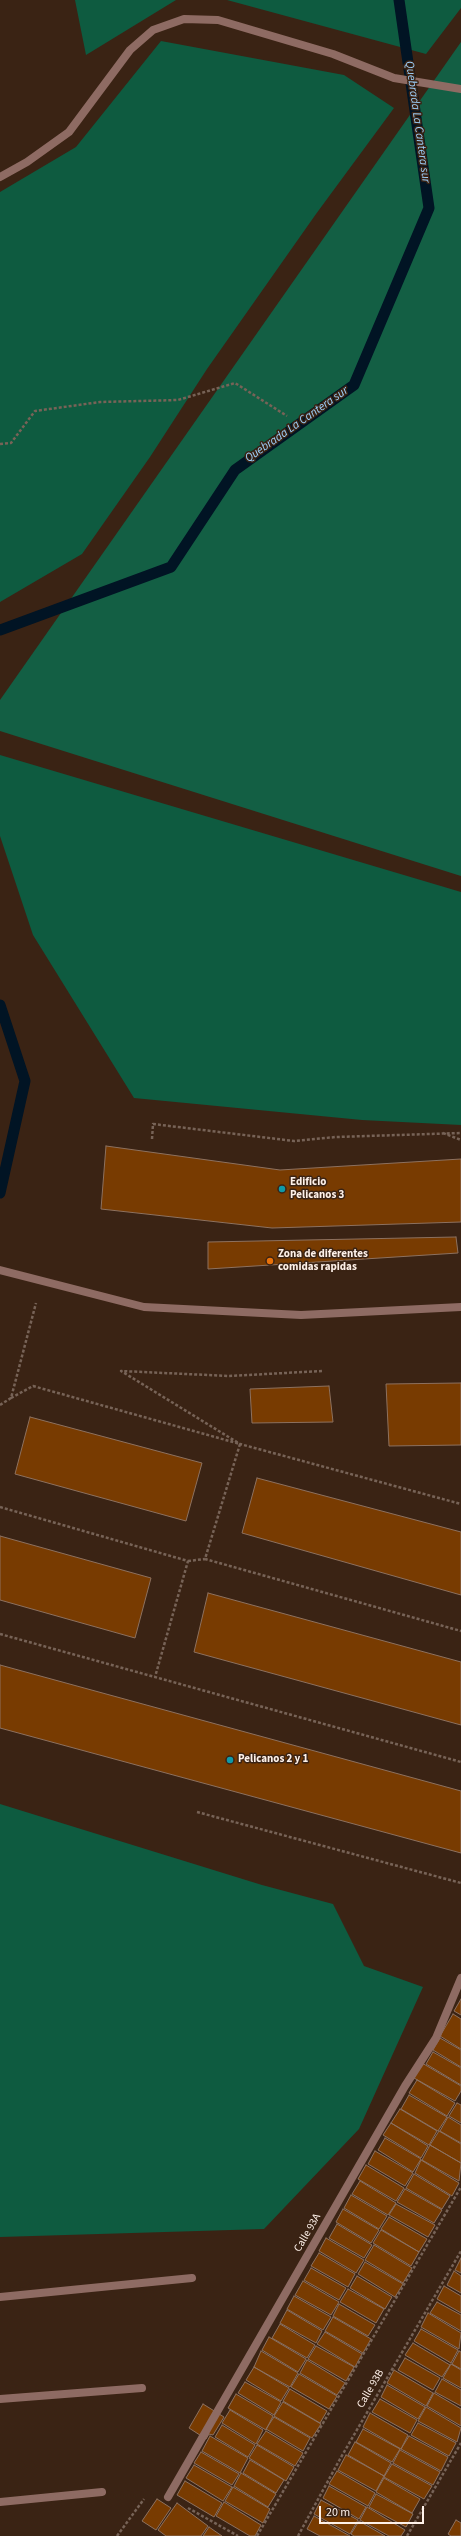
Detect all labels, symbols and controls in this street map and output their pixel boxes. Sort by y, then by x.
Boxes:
water label: Quebrada La Cantera sur [401,60,433,184]
water label: Quebrada La Cantera sur [243,384,351,466]
place label: Edificio Pelicanos 3 [290,1176,344,1202]
marker: Edificio Pelicanos 3 [277,1184,287,1194]
place label: Zona de diferentes comidas rapidas [278,1248,368,1274]
marker: Zona de diferentes comidas rapidas [265,1256,275,1266]
place label: Pelicanos 2 y 1 [238,1753,308,1767]
marker: Pelicanos 2 y 1 [225,1755,235,1765]
street label: Calle 93A [292,2212,324,2254]
street label: Calle 93B [355,2367,387,2411]
scale bar [321,2498,426,2524]
text: 20 m [326,2504,350,2521]

